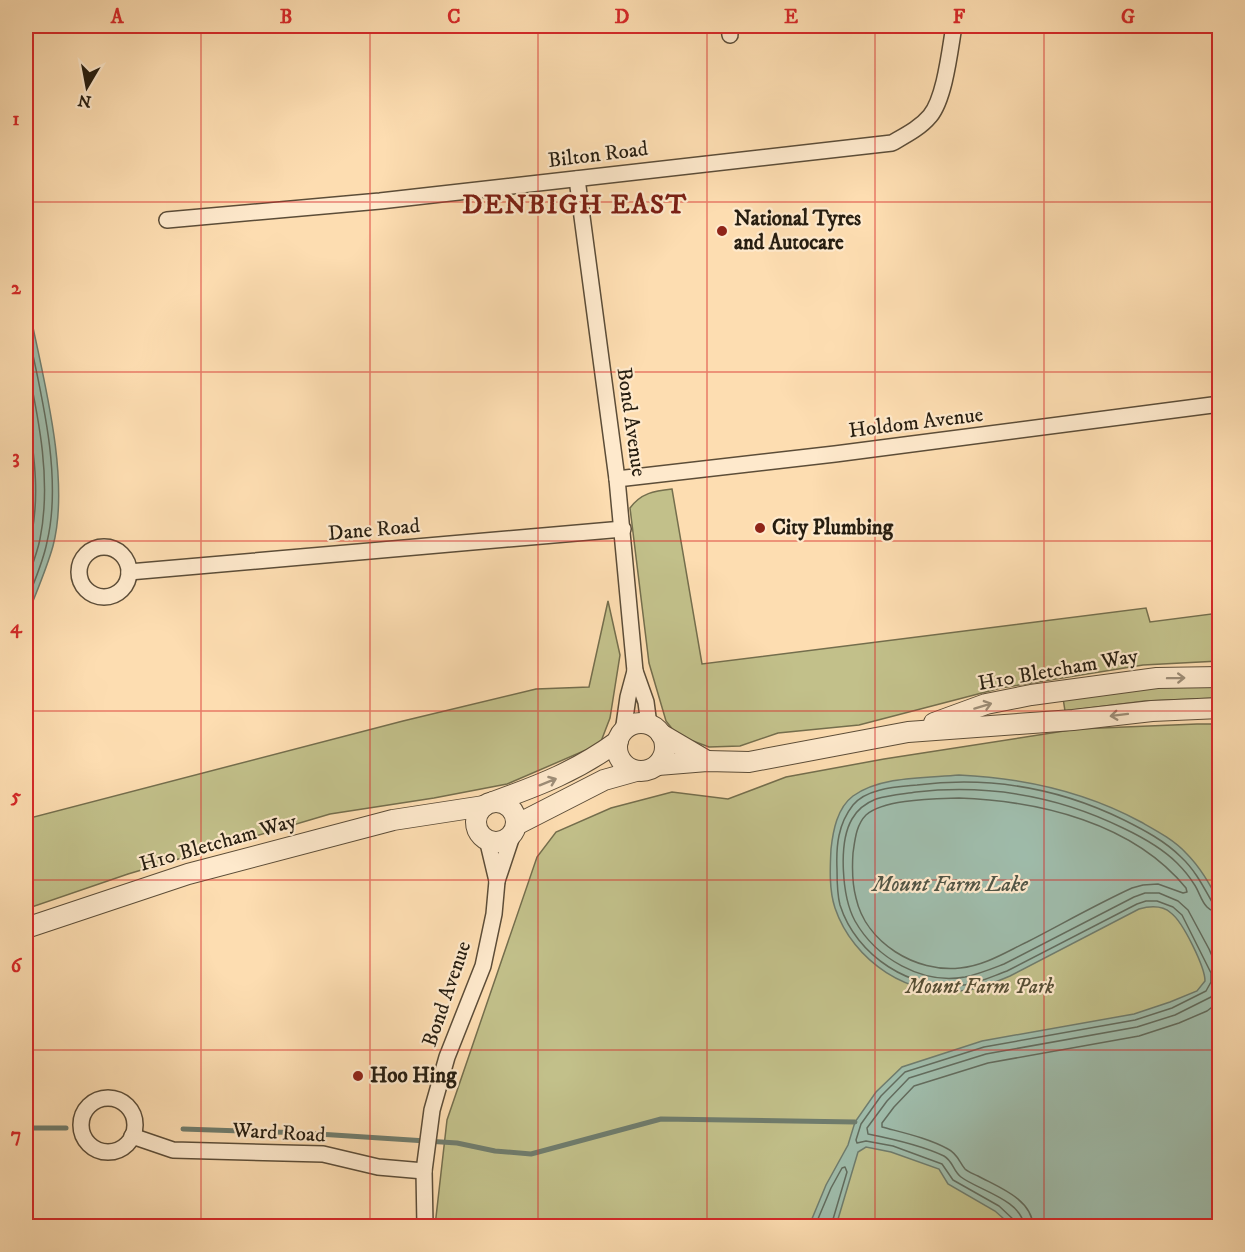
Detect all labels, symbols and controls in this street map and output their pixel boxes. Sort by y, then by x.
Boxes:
text: A [110,5,125,30]
text: B [280,5,292,30]
text: C [447,5,461,30]
text: D [615,5,630,30]
text: E [784,5,798,30]
text: F [953,5,966,30]
text: G [1121,5,1135,30]
north arrow [57,57,117,117]
text: N [76,90,93,112]
text: 1 [12,107,20,132]
street label: Bilton Road [546,136,650,174]
district label: DENBIGH EAST [462,188,688,222]
place label: National Tyres and Autocare [734,206,861,256]
marker: National Tyres and Autocare [715,224,729,238]
text: 2 [11,276,22,301]
street label: Bond Avenue [610,366,652,479]
street label: Holdom Avenue [847,402,985,444]
text: 3 [12,445,20,470]
street label: Dane Road [327,513,422,547]
place label: City Plumbing [772,515,894,541]
marker: City Plumbing [753,521,767,535]
text: 4 [10,615,23,640]
street label: H10 Bletcham Way [976,643,1141,697]
one-way arrow [1165,672,1185,683]
one-way arrow [973,700,992,711]
one-way arrow [1110,709,1130,720]
one-way arrow [538,776,557,787]
text: 5 [10,784,21,809]
street label: H10 Bletcham Way [137,808,300,878]
water label: Mount Farm Lake [870,871,1028,898]
street label: Bond Avenue [417,938,477,1050]
text: 6 [11,954,23,979]
park label: Mount Farm Park [904,974,1054,1000]
place label: Hoo Hing [370,1063,457,1089]
marker: Hoo Hing [351,1069,365,1083]
street label: Ward Road [231,1118,327,1148]
text: 7 [11,1123,21,1148]

